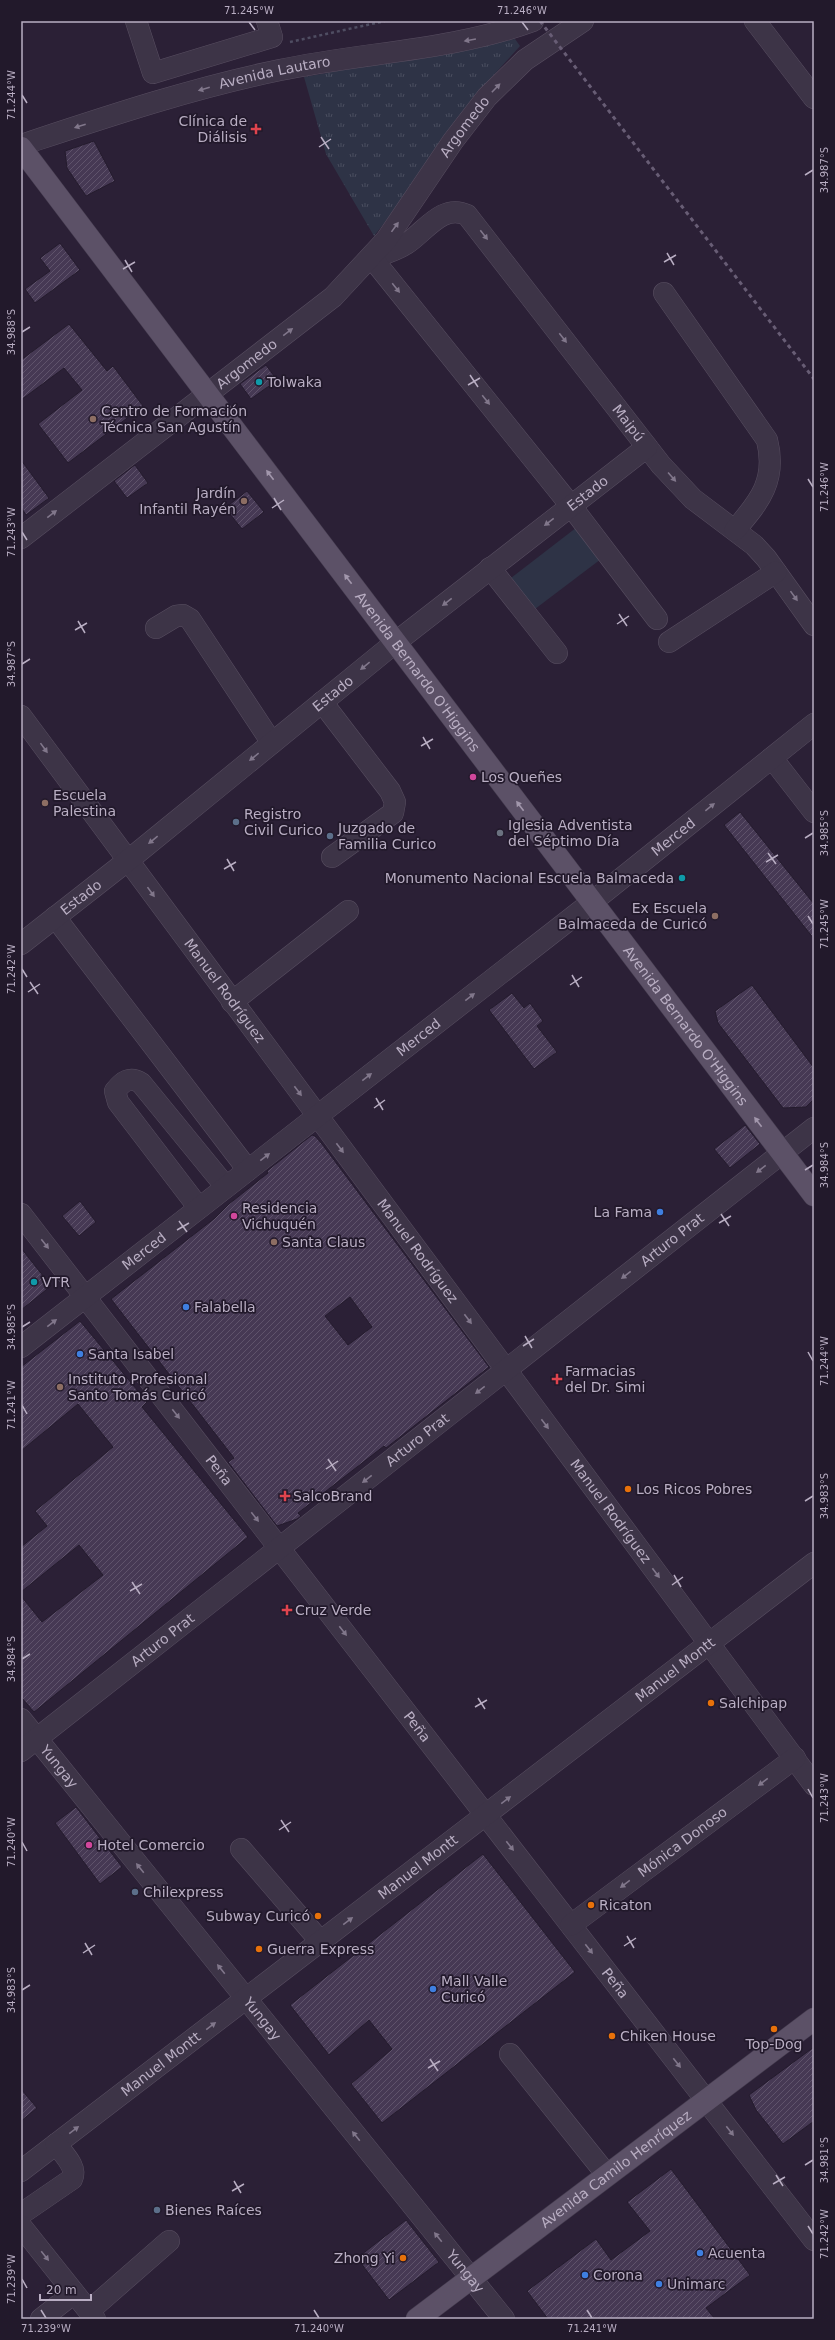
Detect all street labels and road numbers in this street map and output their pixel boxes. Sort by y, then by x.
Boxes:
street label: Avenida Lautaro [217,53,332,92]
street label: Argomedo [436,93,493,160]
street label: Argomedo [213,335,280,392]
street label: Maipú [609,401,648,445]
street label: Estado [564,472,611,514]
street label: Avenida Bernardo O'Higgins [352,589,483,755]
street label: Estado [309,672,356,715]
street label: Merced [648,815,698,859]
street label: Estado [57,876,105,918]
street label: Manuel Rodríguez [181,936,269,1046]
street label: Avenida Bernardo O'Higgins [620,943,751,1109]
street label: Merced [393,1015,444,1059]
street label: Manuel Rodríguez [374,1196,462,1306]
street label: Arturo Prat [637,1209,707,1269]
street label: Merced [119,1229,169,1273]
street label: Arturo Prat [382,1409,453,1469]
street label: Peña [202,1452,236,1489]
street label: Manuel Rodríguez [567,1456,655,1566]
street label: Arturo Prat [128,1610,198,1670]
street label: Manuel Montt [632,1634,718,1705]
street label: Peña [401,1708,434,1745]
street label: Yungay [37,1741,81,1791]
street label: Mónica Donoso [635,1804,730,1880]
street label: Manuel Montt [375,1831,461,1902]
street label: Peña [599,1965,632,2001]
street label: Yungay [240,1993,284,2044]
street label: Manuel Montt [118,2028,204,2099]
street label: Avenida Camilo Henríquez [537,2107,694,2231]
street label: Yungay [443,2246,488,2296]

